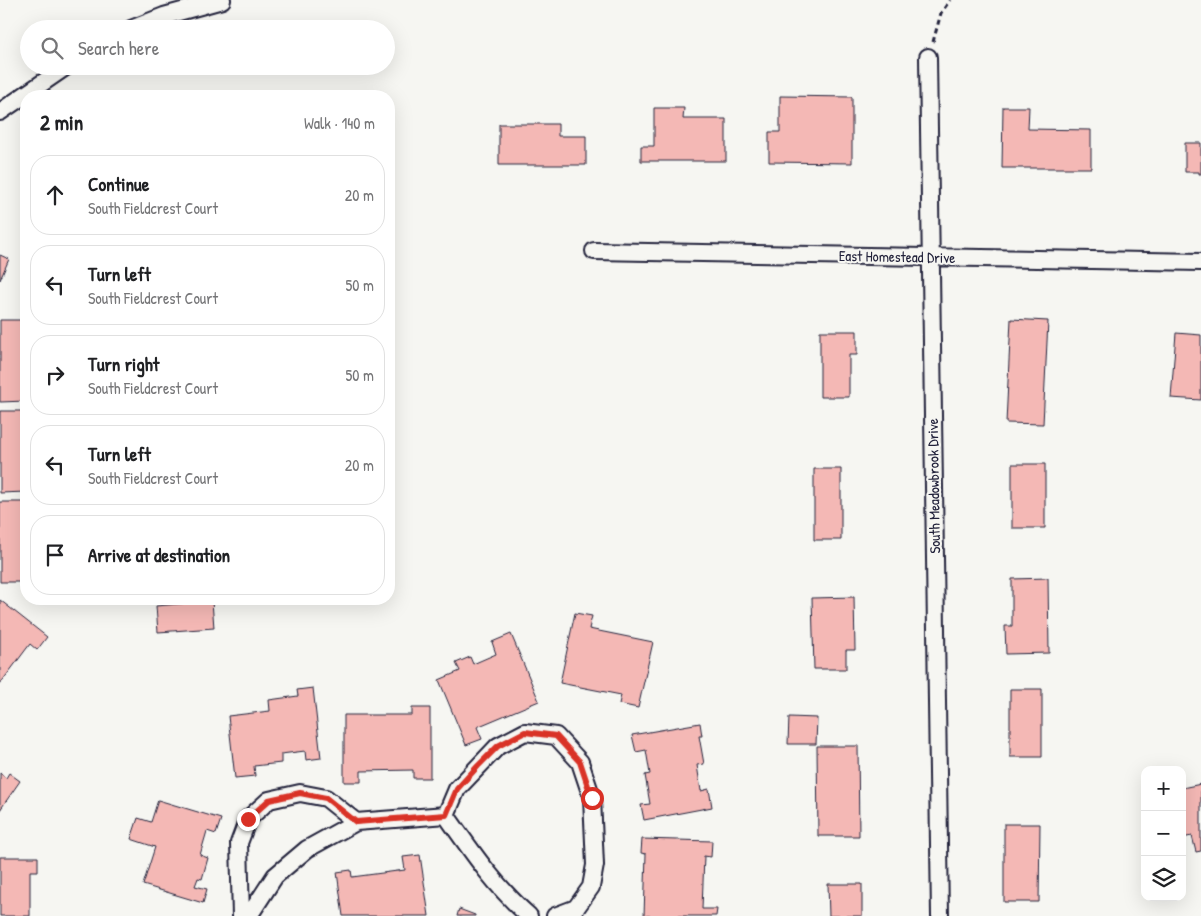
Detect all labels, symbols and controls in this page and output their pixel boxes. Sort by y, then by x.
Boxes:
search box [20,20,395,75]
icon: search [38,34,66,62]
text: Search here [78,35,159,61]
text: 2 min [40,108,83,137]
text: Walk · 140 m [304,112,375,134]
text: Continue [88,171,149,197]
icon: ahead [41,181,69,209]
text: 20 m [345,184,374,206]
text: South Fieldcrest Court [88,197,218,219]
street label: East Homestead Drive [839,245,955,268]
text: Turn left [88,261,151,287]
icon: left [41,271,69,299]
text: 50 m [346,274,374,296]
text: South Fieldcrest Court [88,287,218,309]
text: Turn right [88,351,159,377]
icon: right [41,361,69,389]
text: 50 m [346,364,374,386]
text: South Fieldcrest Court [88,377,218,399]
street label: South Meadowbrook Drive [922,418,945,554]
text: Turn left [88,441,151,467]
icon: left [41,451,69,479]
text: 20 m [345,454,374,476]
text: South Fieldcrest Court [88,467,218,489]
icon: arrive [41,541,69,569]
text: Arrive at destination [88,542,230,568]
map controls [1141,766,1186,901]
button: + [1141,766,1186,811]
route start [581,787,604,810]
route end [237,808,260,831]
button: − [1141,811,1186,856]
button: layers [1141,856,1186,901]

